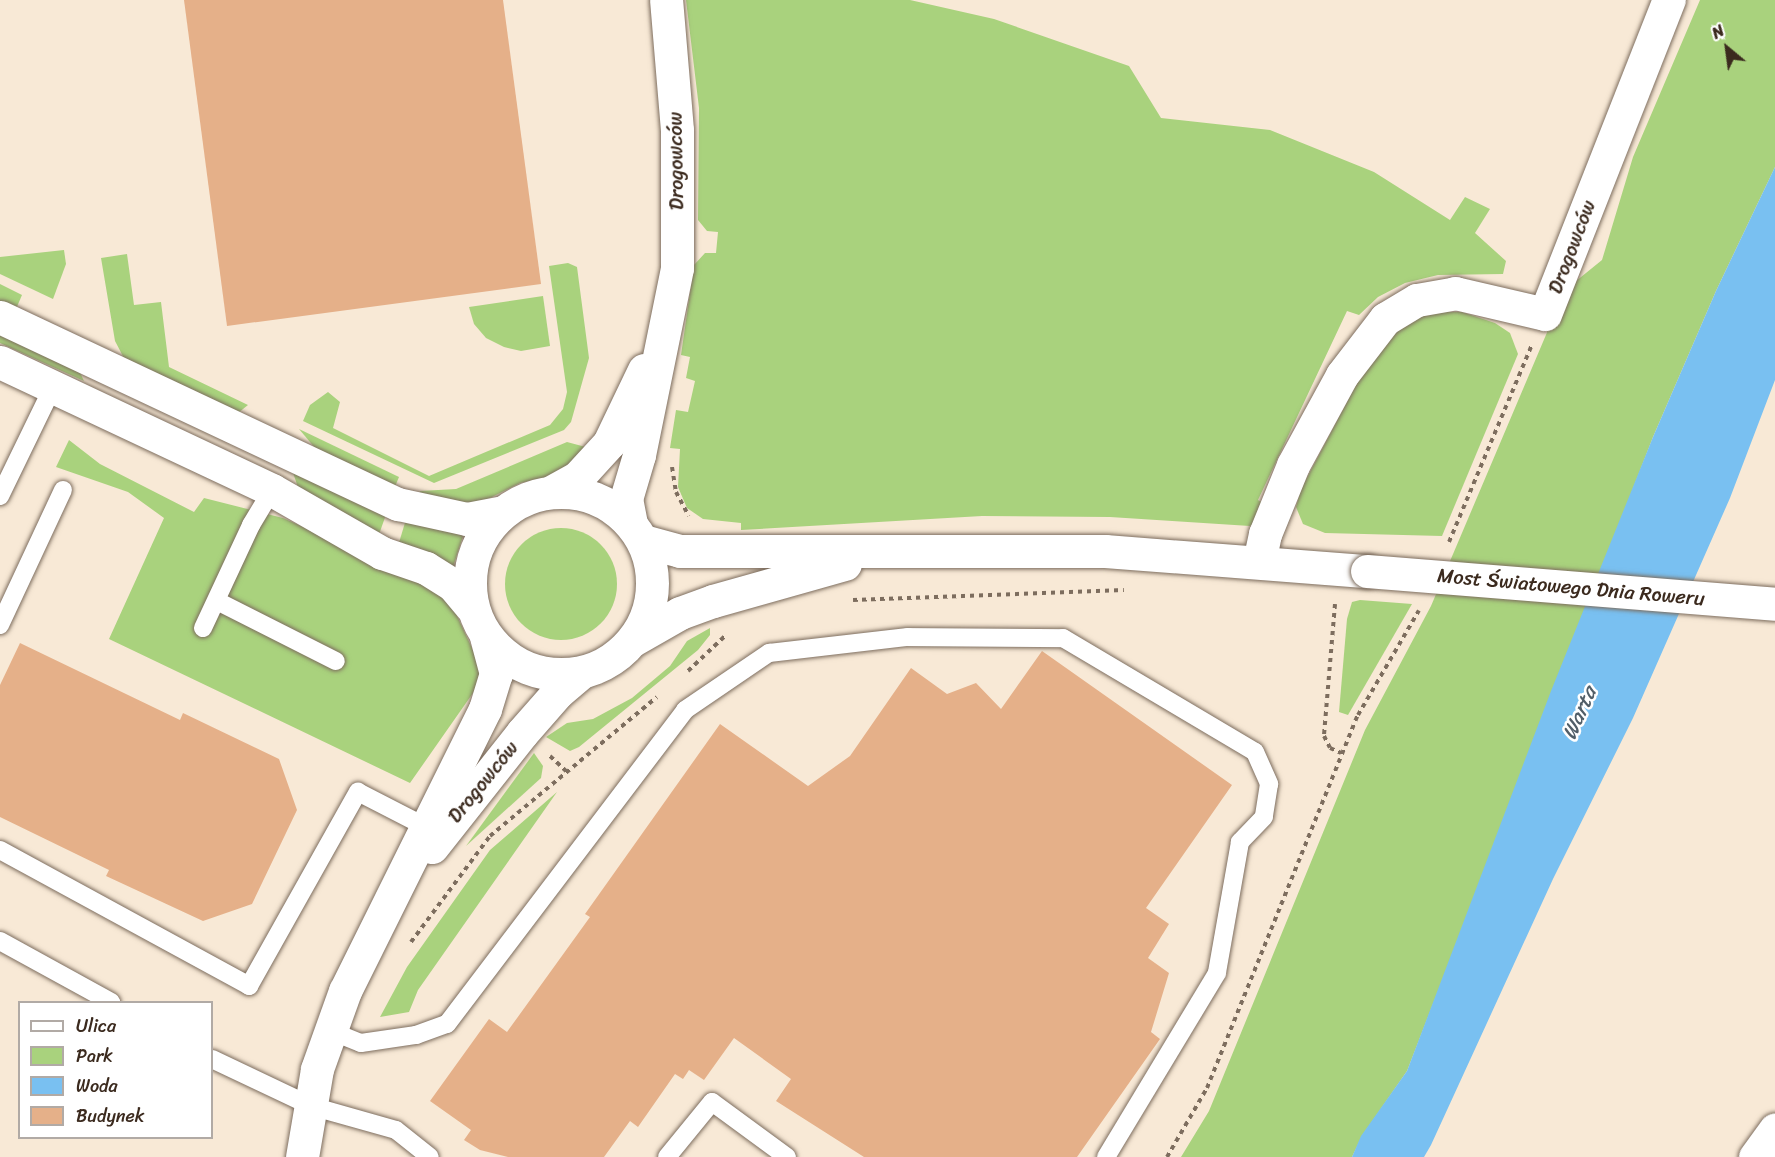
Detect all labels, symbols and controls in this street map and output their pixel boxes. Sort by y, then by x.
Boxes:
text: N [1706,16,1730,47]
north arrow [1697,18,1757,78]
street label: Drogowców [663,112,689,210]
street label: Drogowców [1543,197,1601,297]
street label: Most Światowego Dnia Roweru [1436,563,1706,611]
water label: Warta [1556,683,1602,743]
street label: Drogowców [443,736,523,828]
legend [18,1001,213,1139]
text: Ulica [76,1010,116,1042]
text: Park [76,1040,113,1072]
text: Woda [76,1070,118,1102]
text: Budynek [76,1100,144,1132]

